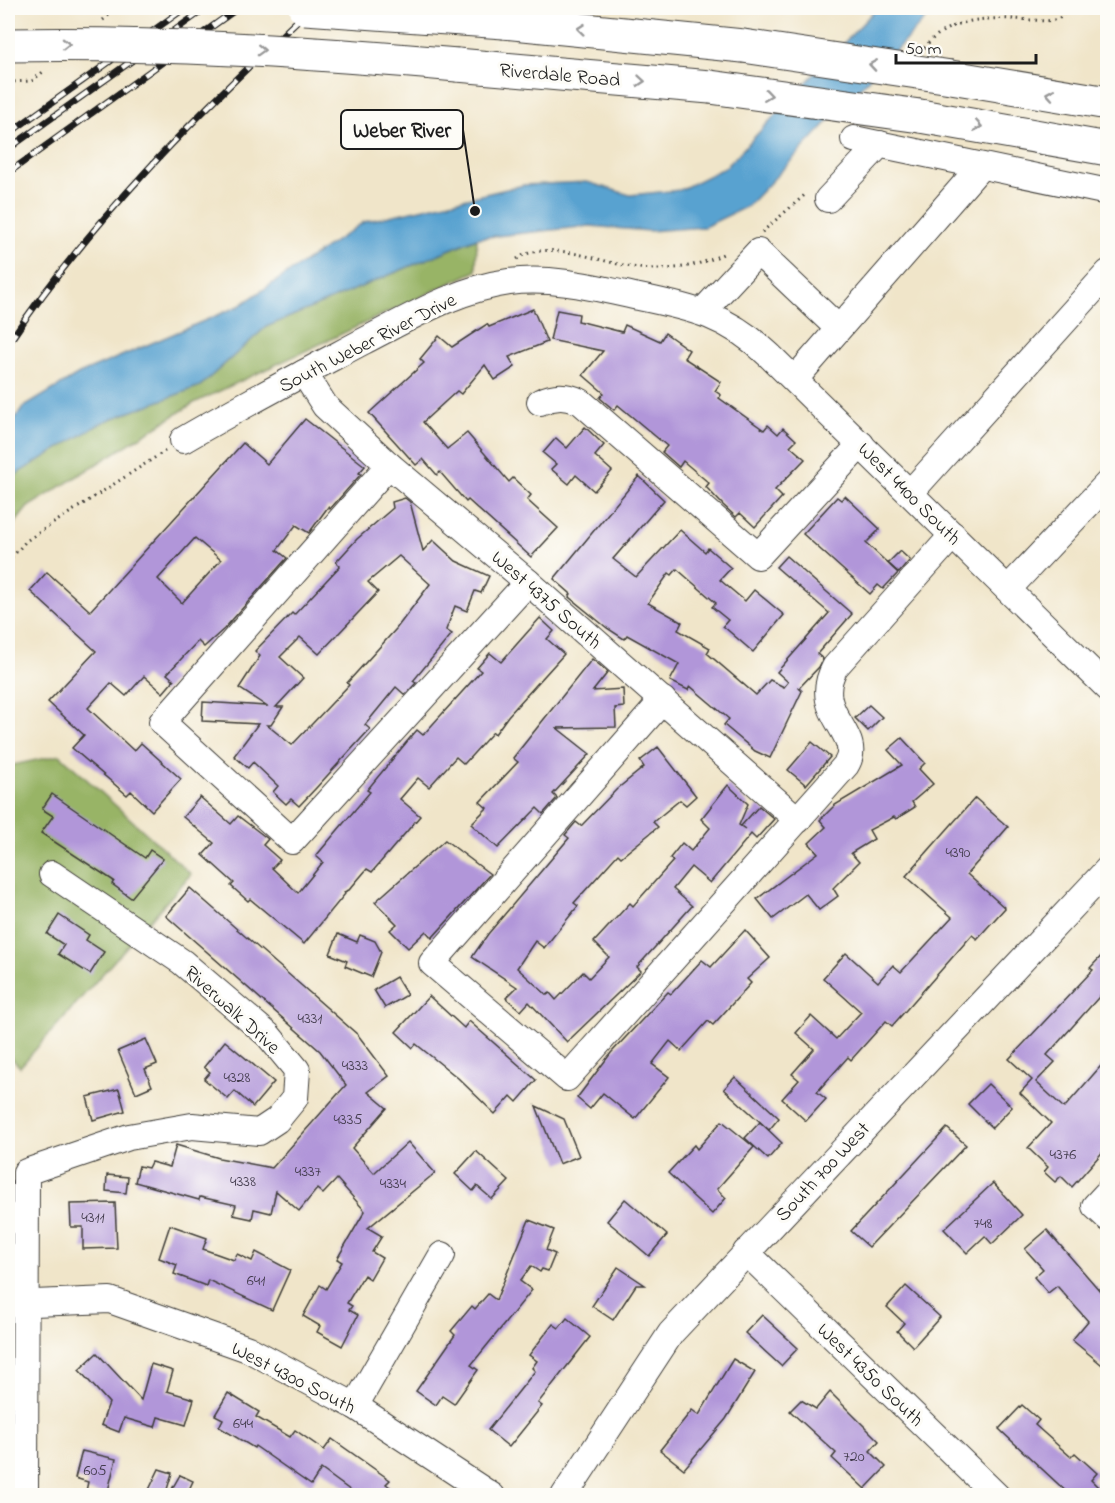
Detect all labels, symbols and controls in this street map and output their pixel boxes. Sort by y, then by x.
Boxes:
one-way arrow [576,23,585,36]
scale bar [896,27,1036,65]
text: 50 m [905,37,942,63]
one-way arrow [61,38,70,50]
one-way arrow [256,43,265,56]
street label: Riverdale Road [498,57,621,96]
one-way arrow [868,60,877,72]
one-way arrow [636,74,645,87]
one-way arrow [763,88,772,101]
one-way arrow [1045,88,1054,100]
callout: Weber River [341,110,463,149]
text: Weber River [353,117,451,147]
one-way arrow [973,119,983,132]
street label: South Weber River Drive [274,287,462,402]
street label: West 4400 South [850,436,967,553]
street label: West 4375 South [484,545,607,657]
house number: 4390 [946,841,971,865]
street label: Riverwalk Drive [177,960,286,1062]
house number: 4331 [298,1007,322,1031]
house number: 4333 [342,1054,368,1078]
house number: 4328 [223,1066,251,1090]
house number: 4335 [334,1108,362,1132]
street label: South 700 West [770,1116,878,1229]
house number: 4376 [1050,1143,1076,1167]
house number: 4337 [295,1160,322,1184]
house number: 4338 [230,1170,256,1194]
house number: 4334 [380,1172,407,1196]
house number: 4311 [81,1206,105,1230]
house number: 748 [973,1212,993,1236]
house number: 641 [247,1269,265,1293]
street label: West 4350 South [809,1317,929,1434]
street label: West 4300 South [226,1335,360,1423]
house number: 644 [233,1412,254,1436]
house number: 720 [843,1445,865,1469]
house number: 605 [83,1459,107,1483]

